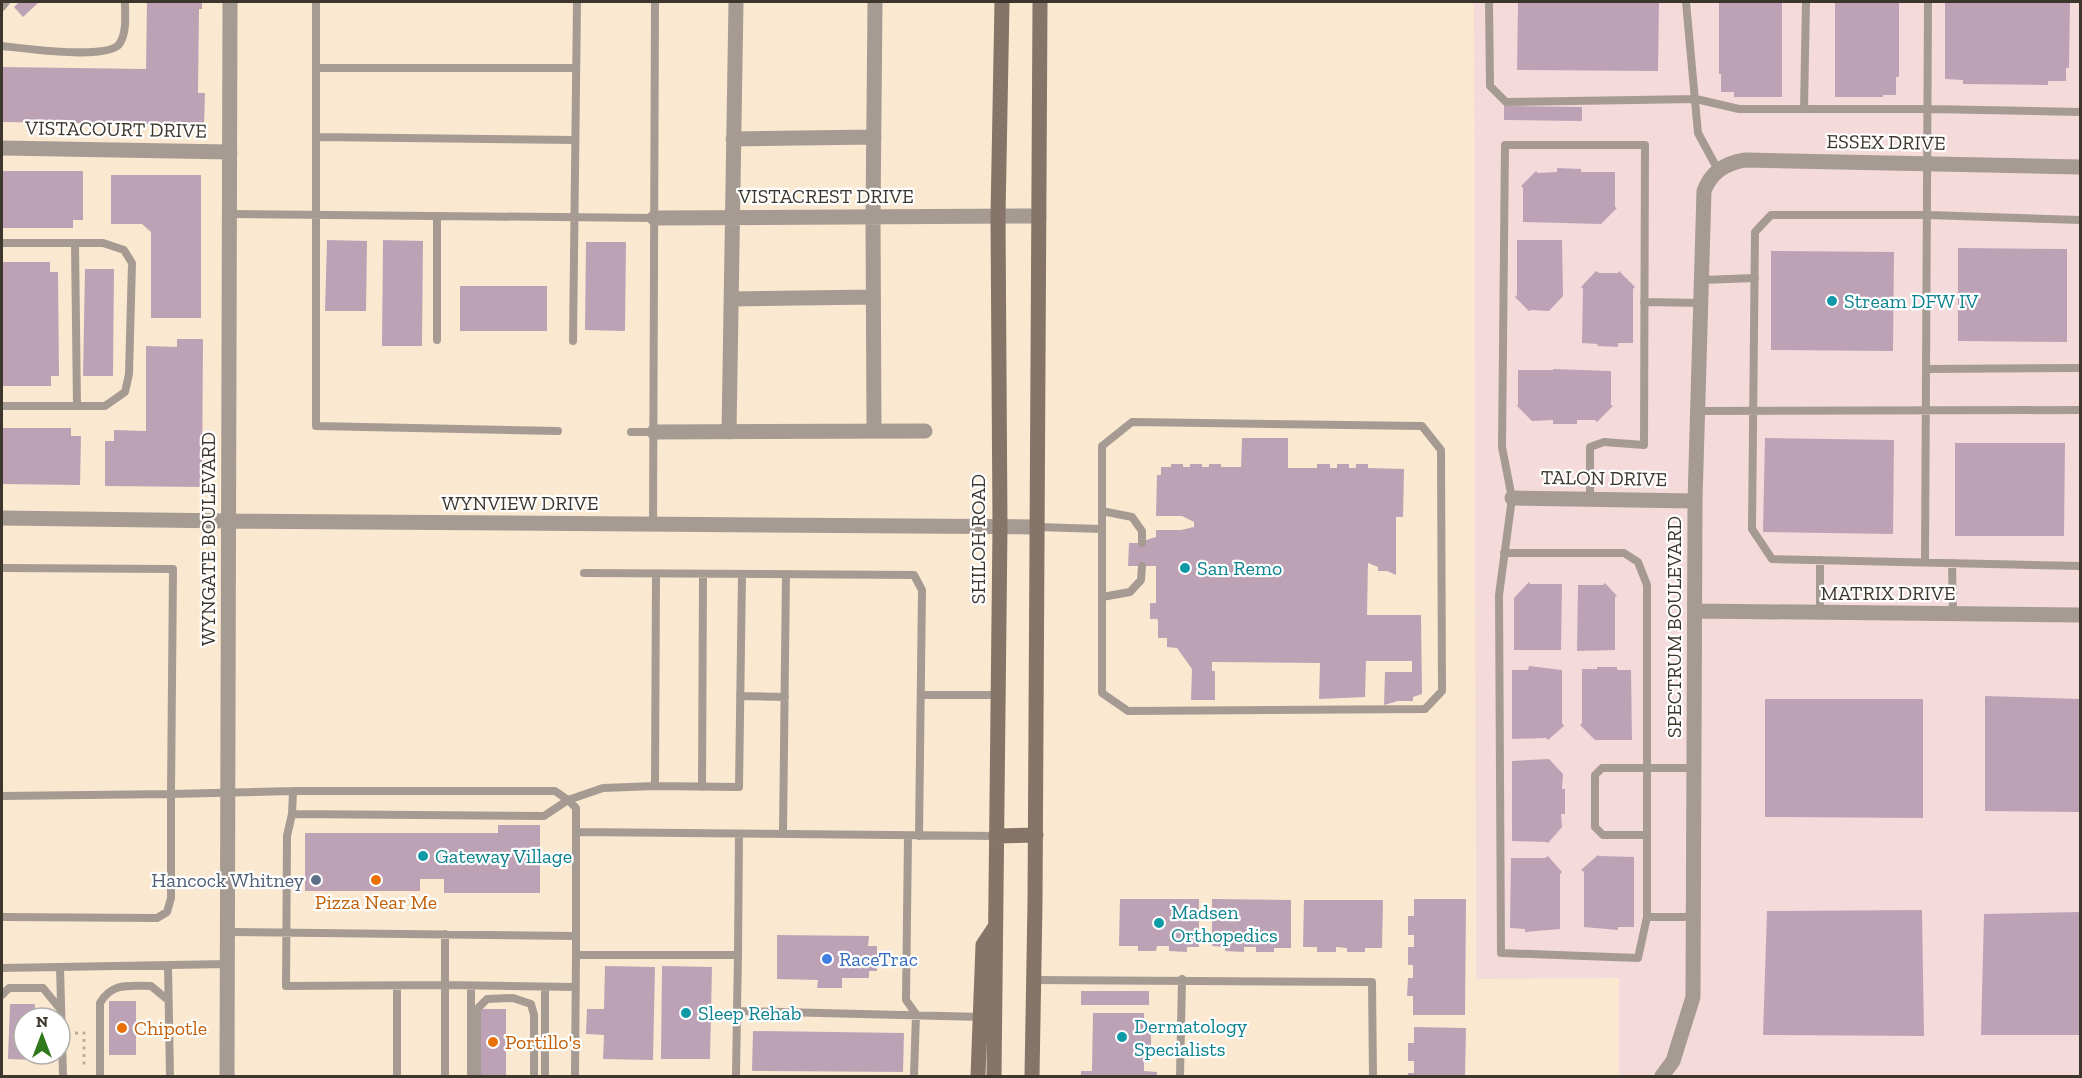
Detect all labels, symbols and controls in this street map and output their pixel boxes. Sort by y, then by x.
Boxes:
street label: VISTACOURT DRIVE [24,115,207,143]
street label: ESSEX DRIVE [1826,129,1946,155]
street label: VISTACREST DRIVE [737,184,914,208]
place label: Stream DFW IV [1844,289,1978,313]
marker: Stream DFW IV [1825,294,1839,308]
street label: WYNGATE BOULEVARD [196,432,220,646]
street label: TALON DRIVE [1541,465,1667,491]
street label: SHILOH ROAD [966,474,990,604]
street label: WYNVIEW DRIVE [442,491,598,515]
street label: SPECTRUM BOULEVARD [1662,516,1686,738]
place label: San Remo [1197,556,1282,580]
marker: San Remo [1178,561,1192,575]
street label: MATRIX DRIVE [1821,581,1955,605]
place label: Gateway Village [435,844,572,868]
marker: Gateway Village [416,849,430,863]
place label: Hancock Whitney [151,868,305,892]
marker: Hancock Whitney [309,873,323,887]
marker: Pizza Near Me [369,873,383,887]
place label: Pizza Near Me [315,890,437,914]
place label: Madsen Orthopedics [1171,900,1278,947]
marker: Madsen Orthopedics [1152,916,1166,930]
place label: RaceTrac [839,947,918,971]
marker: RaceTrac [820,952,834,966]
place label: Sleep Rehab [698,1001,801,1025]
north arrow [12,1006,72,1066]
marker: Sleep Rehab [679,1006,693,1020]
text: N [36,1012,48,1031]
place label: Dermatology Specialists [1134,1014,1248,1061]
place label: Chipotle [134,1016,207,1040]
marker: Chipotle [115,1021,129,1035]
place label: Portillo's [505,1030,581,1054]
marker: Dermatology Specialists [1115,1030,1129,1044]
marker: Portillo's [486,1035,500,1049]

